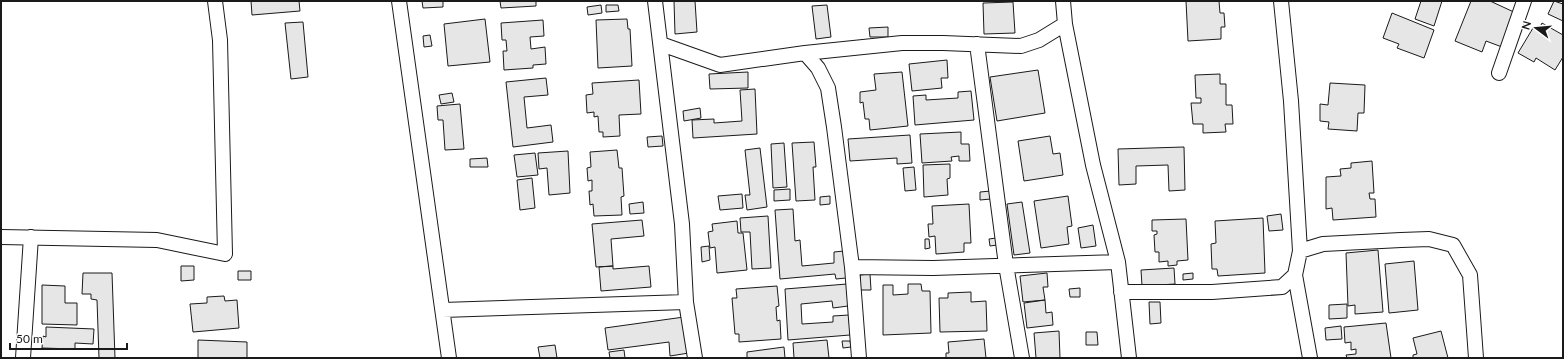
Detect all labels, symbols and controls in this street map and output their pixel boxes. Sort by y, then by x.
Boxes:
north arrow [1516,8,1556,48]
text: N [1518,19,1533,31]
scale bar [10,325,127,351]
text: 50 m [16,331,43,346]

